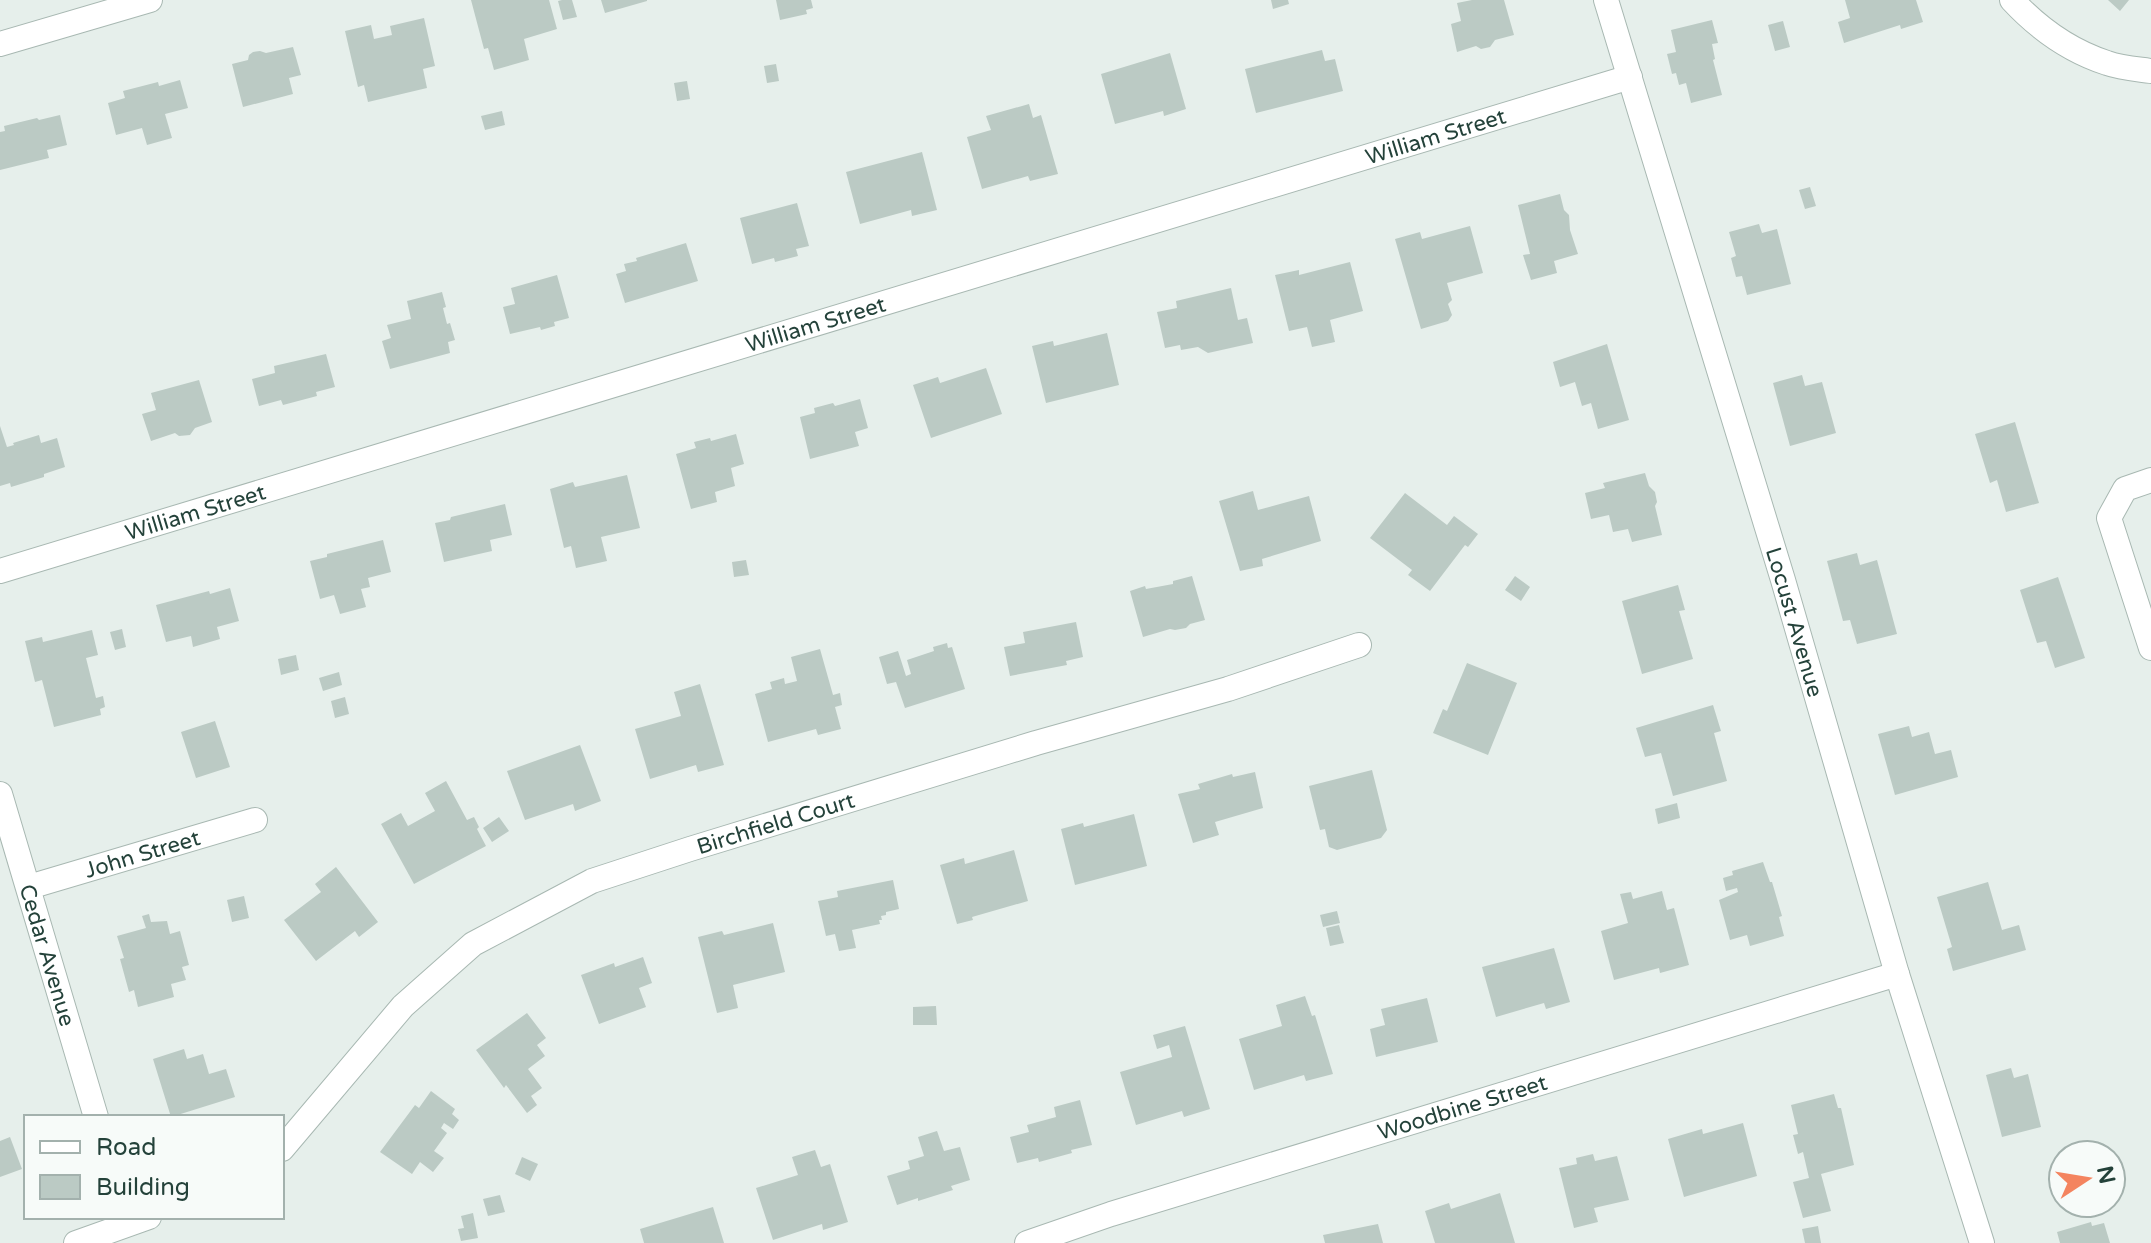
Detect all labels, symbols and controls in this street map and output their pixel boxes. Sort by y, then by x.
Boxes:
street label: William Street [1363,103,1509,170]
street label: William Street [742,291,889,358]
street label: William Street [122,479,269,546]
street label: Locust Avenue [1760,544,1828,700]
street label: Birchfield Court [694,787,858,860]
street label: John Street [82,825,203,884]
street label: Cedar Avenue [14,881,80,1029]
street label: Woodbine Street [1375,1070,1550,1146]
legend [24,1115,284,1219]
text: Road [96,1133,156,1162]
north arrow [2047,1139,2127,1219]
text: N [2091,1164,2120,1186]
text: Building [96,1173,190,1202]

